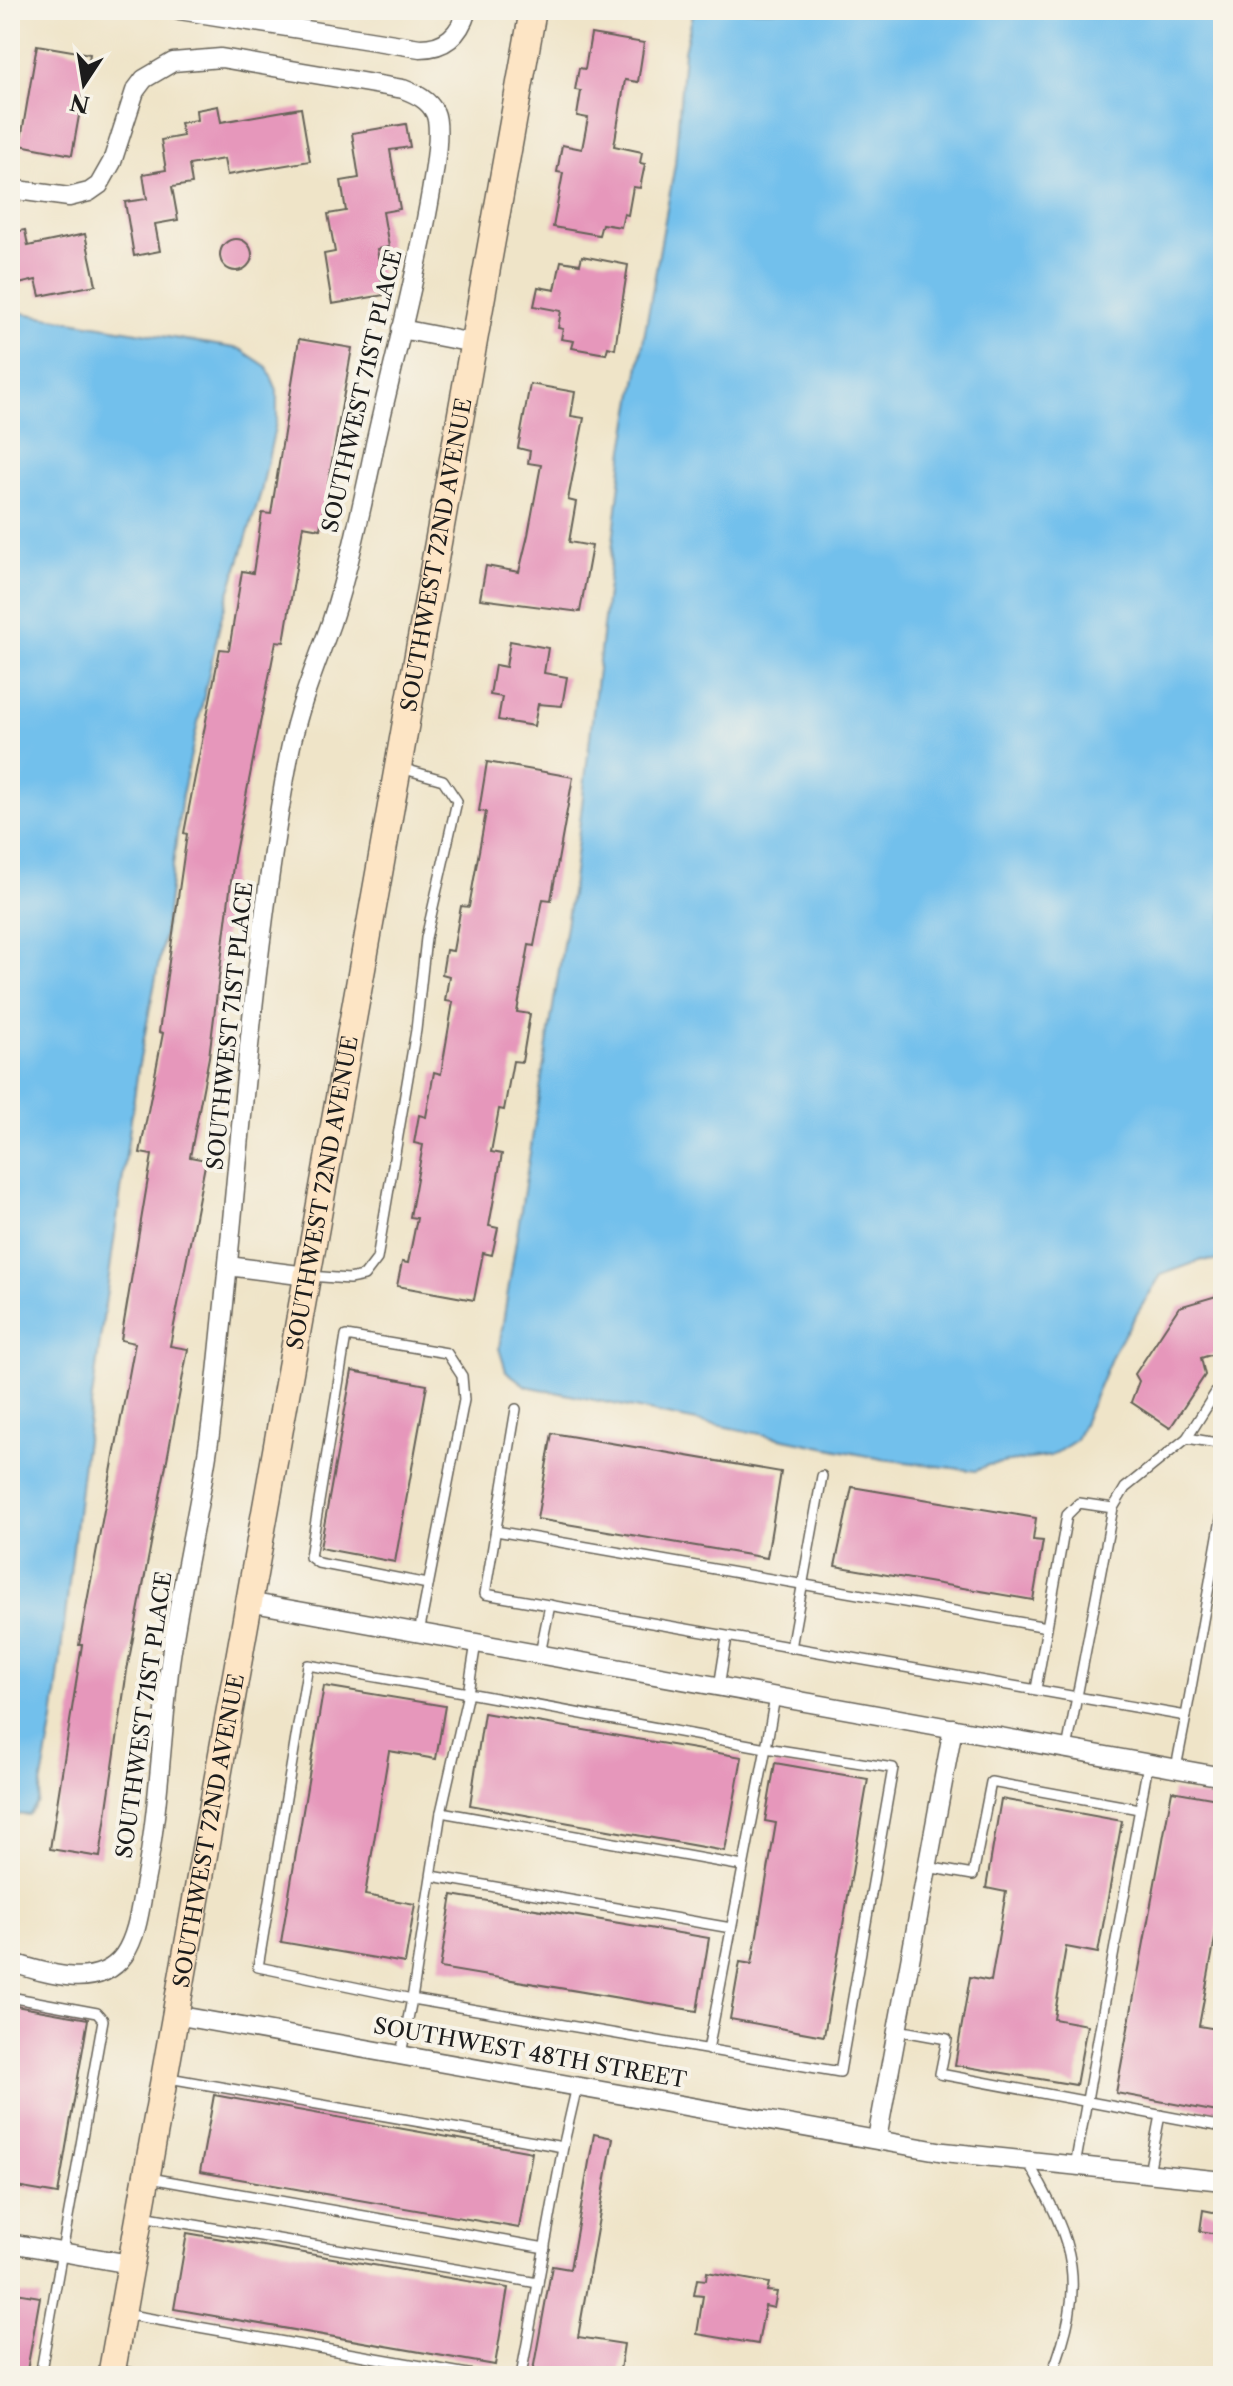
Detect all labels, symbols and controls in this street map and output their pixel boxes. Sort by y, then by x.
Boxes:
north arrow [44,44,124,124]
text: N [68,88,92,118]
street label: SOUTHWEST 71ST PLACE [316,247,408,535]
street label: SOUTHWEST 72ND AVENUE [395,396,477,714]
street label: SOUTHWEST 71ST PLACE [201,881,259,1171]
street label: SOUTHWEST 72ND AVENUE [281,1034,363,1352]
street label: SOUTHWEST 71ST PLACE [110,1570,178,1860]
street label: SOUTHWEST 72ND AVENUE [167,1672,250,1990]
street label: SOUTHWEST 48TH STREET [371,2012,689,2094]

